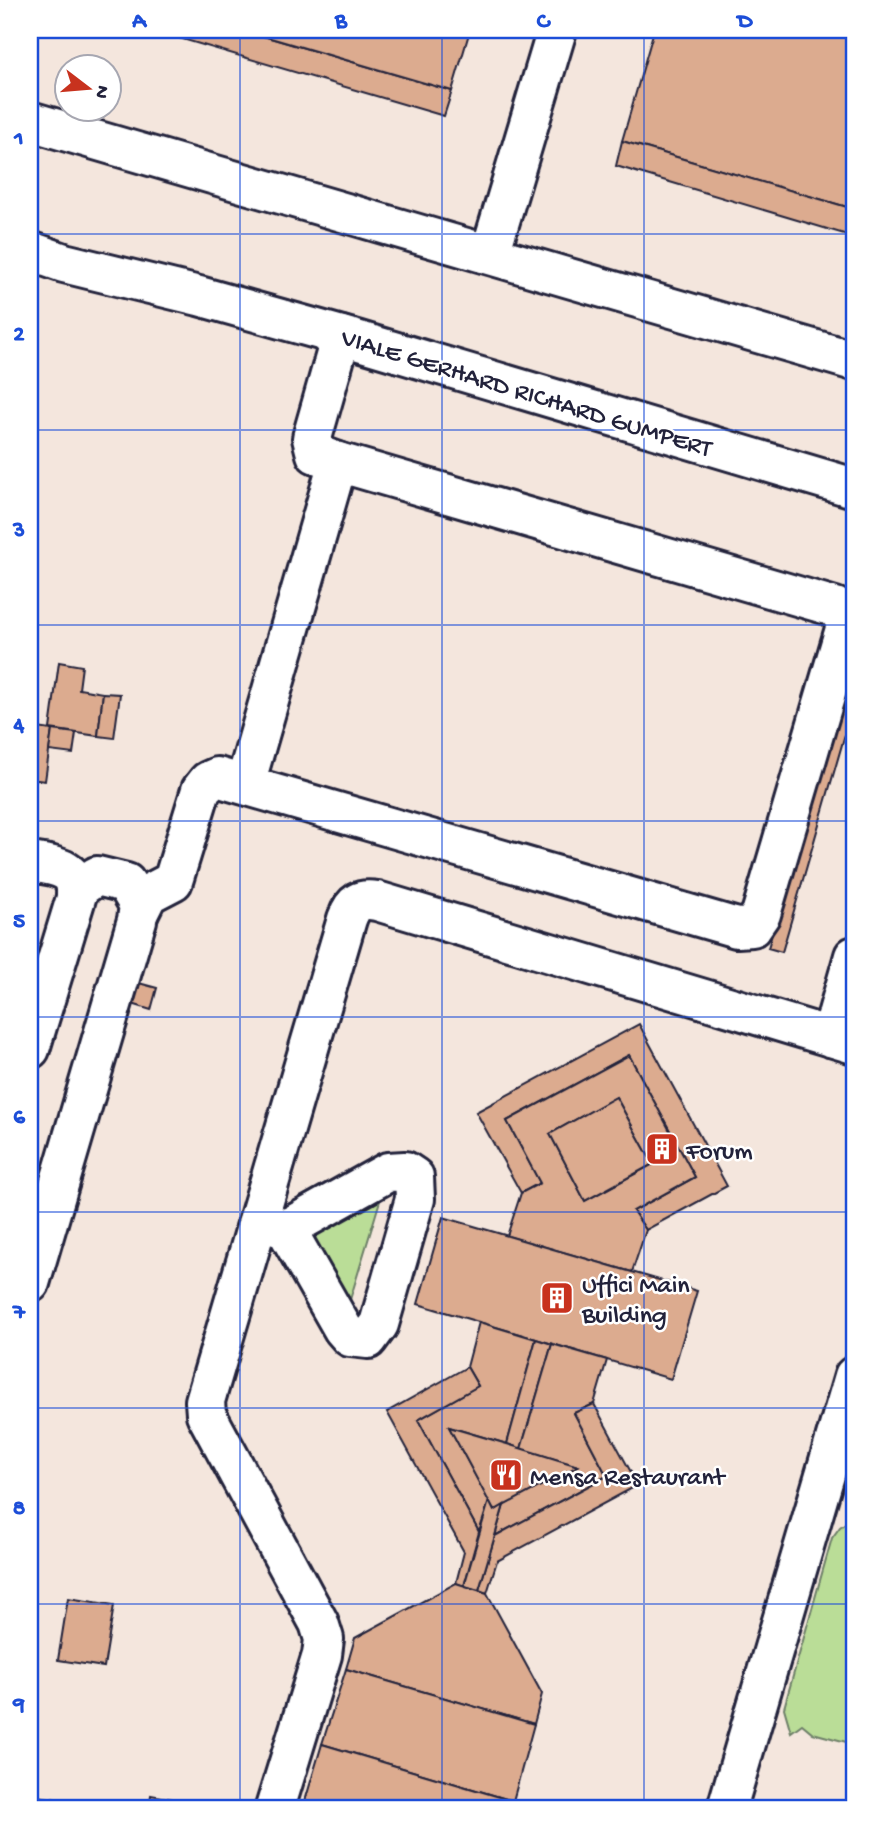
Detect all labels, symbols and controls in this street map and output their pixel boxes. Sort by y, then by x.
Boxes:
text: A [131,9,147,36]
text: B [334,9,348,36]
text: C [537,9,552,36]
text: D [736,9,754,36]
north arrow [52,52,122,122]
text: N [88,83,114,101]
text: 1 [13,126,24,153]
text: 2 [13,322,25,349]
street label: VIALE GERHARD RICHARD GUMPERT [336,324,716,467]
text: 3 [12,518,25,545]
text: 4 [13,713,25,740]
text: 5 [13,909,25,936]
text: 6 [13,1105,26,1132]
building icon: Forum [643,1130,681,1168]
place label: Forum [685,1138,753,1169]
place label: Uffici Main Building [581,1272,690,1333]
building icon: Uffici Main Building [538,1279,576,1317]
text: 7 [12,1300,26,1327]
restaurant icon: Mensa Restaurant [487,1456,525,1494]
place label: Mensa Restaurant [530,1464,727,1495]
text: 8 [13,1496,26,1523]
text: 9 [12,1692,25,1719]

